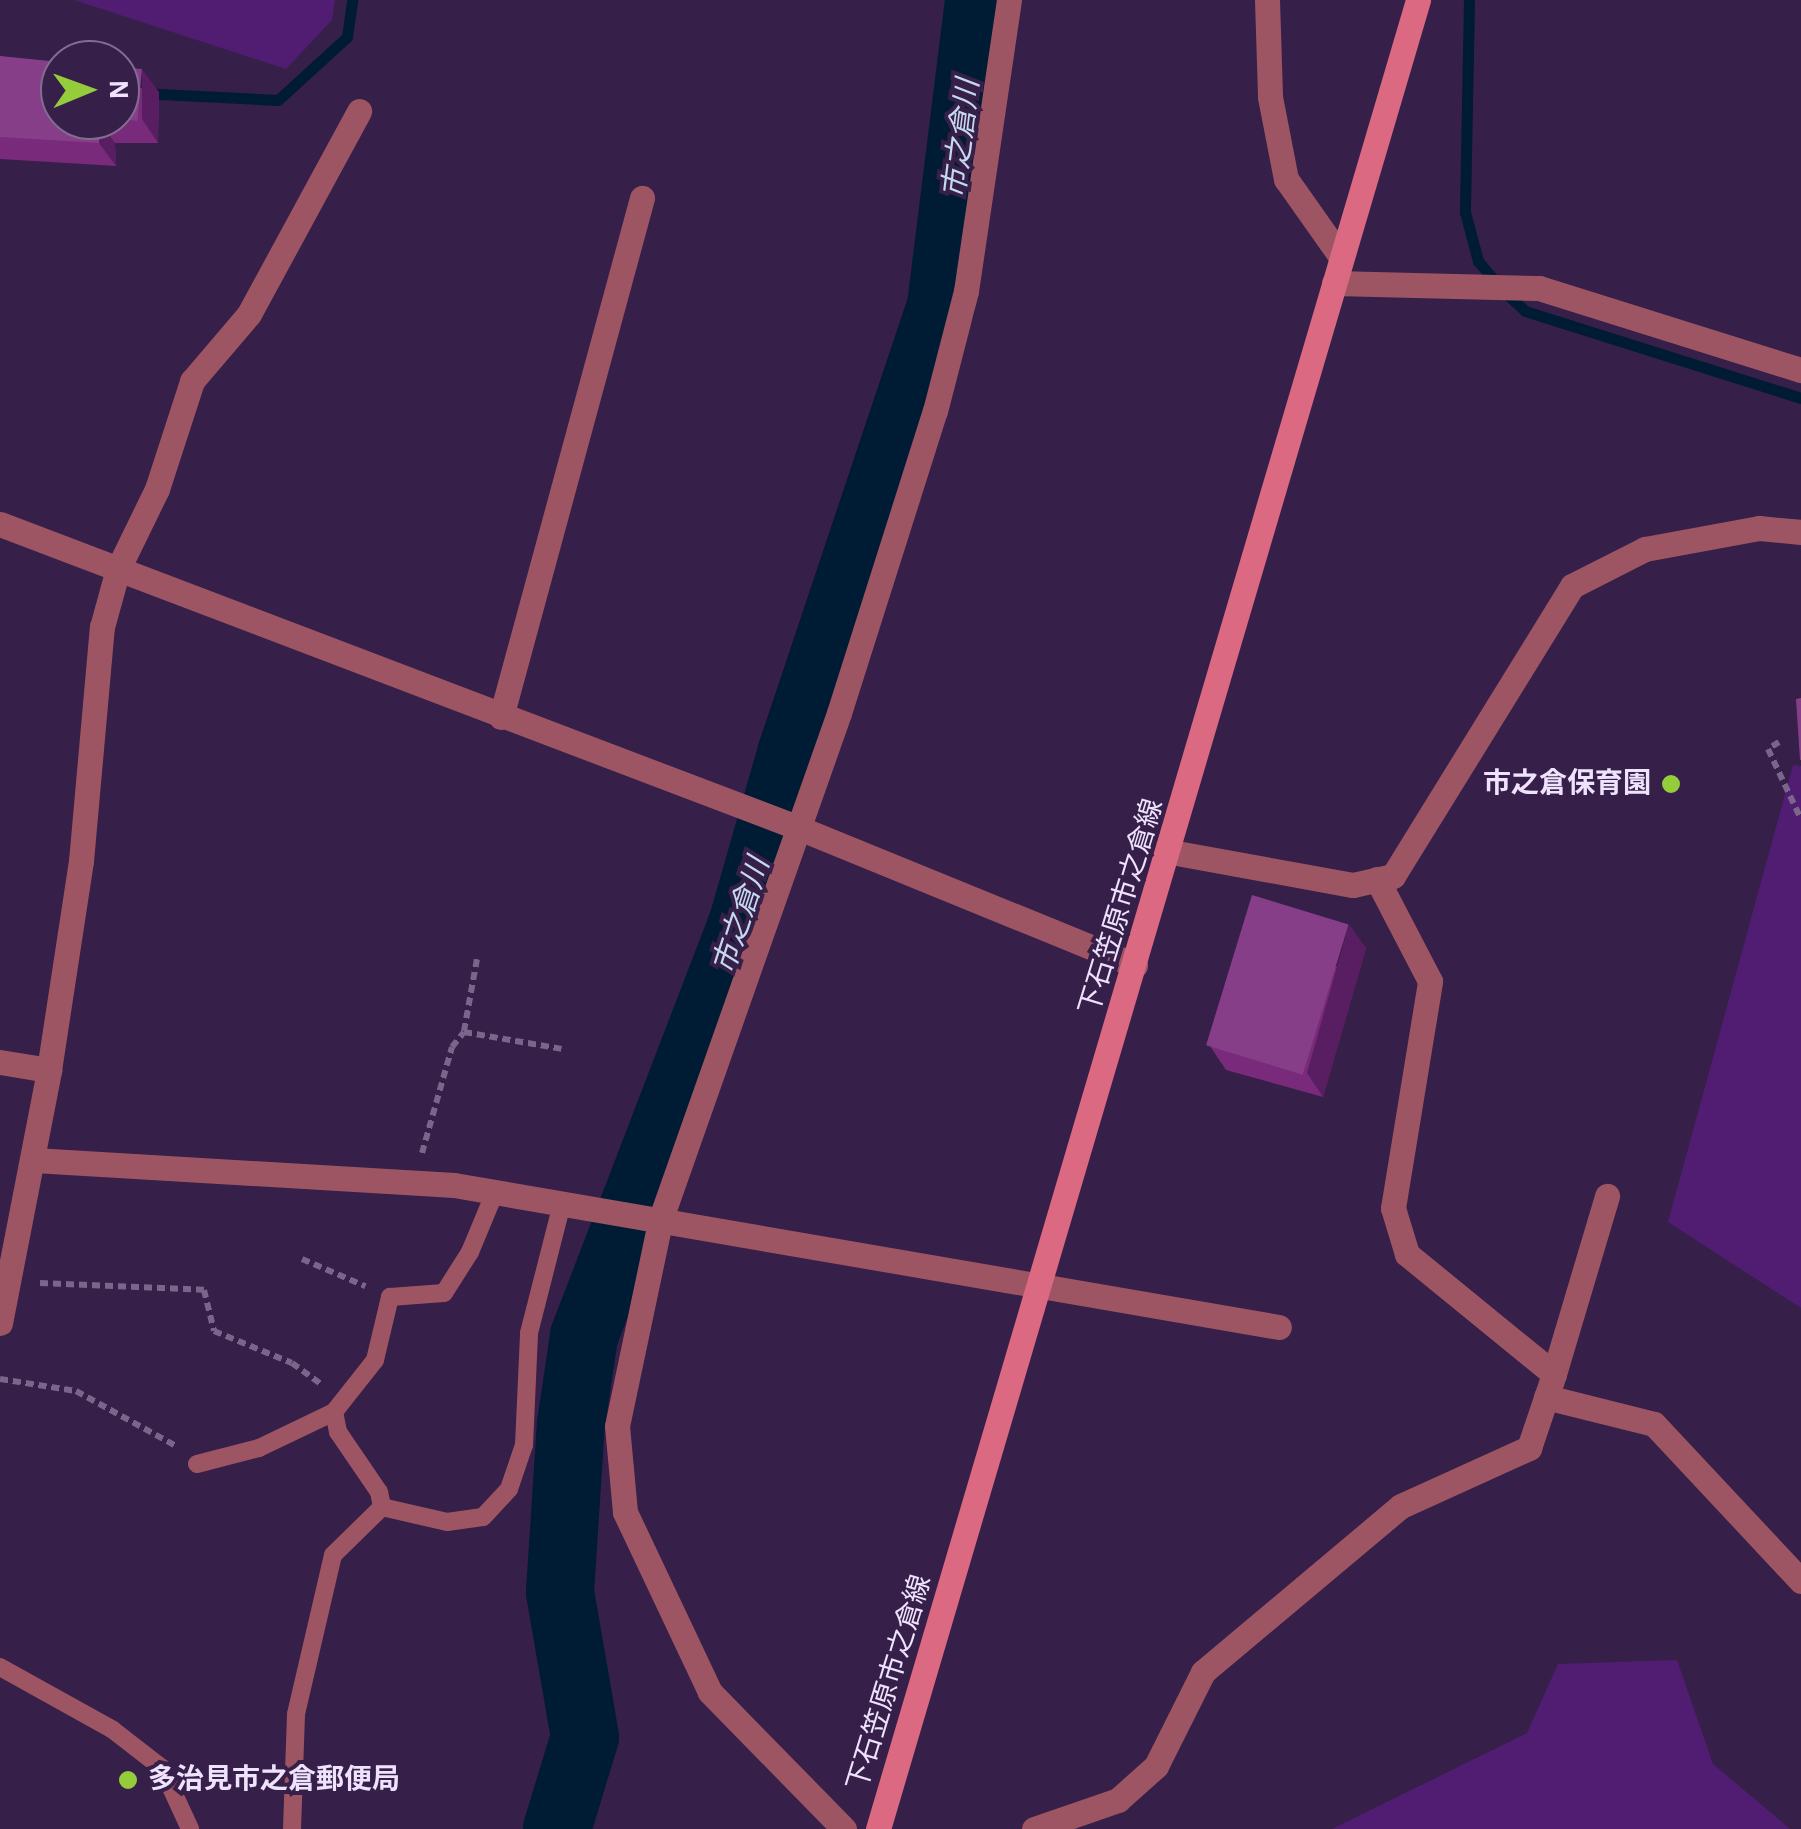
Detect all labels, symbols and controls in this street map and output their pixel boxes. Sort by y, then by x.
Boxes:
north arrow [40,40,140,140]
water label: 市之倉川 [937,77,987,201]
text: N [104,80,132,99]
place label: 市之倉保育園 [1483,767,1651,801]
marker: 市之倉保育園 [1660,773,1682,795]
street label: 下石笠原市之倉線 [1073,795,1171,1019]
water label: 市之倉川 [706,853,778,979]
street label: 下石笠原市之倉線 [841,1571,939,1795]
place label: 多治見市之倉郵便局 [148,1763,400,1797]
marker: 多治見市之倉郵便局 [117,1769,139,1791]

